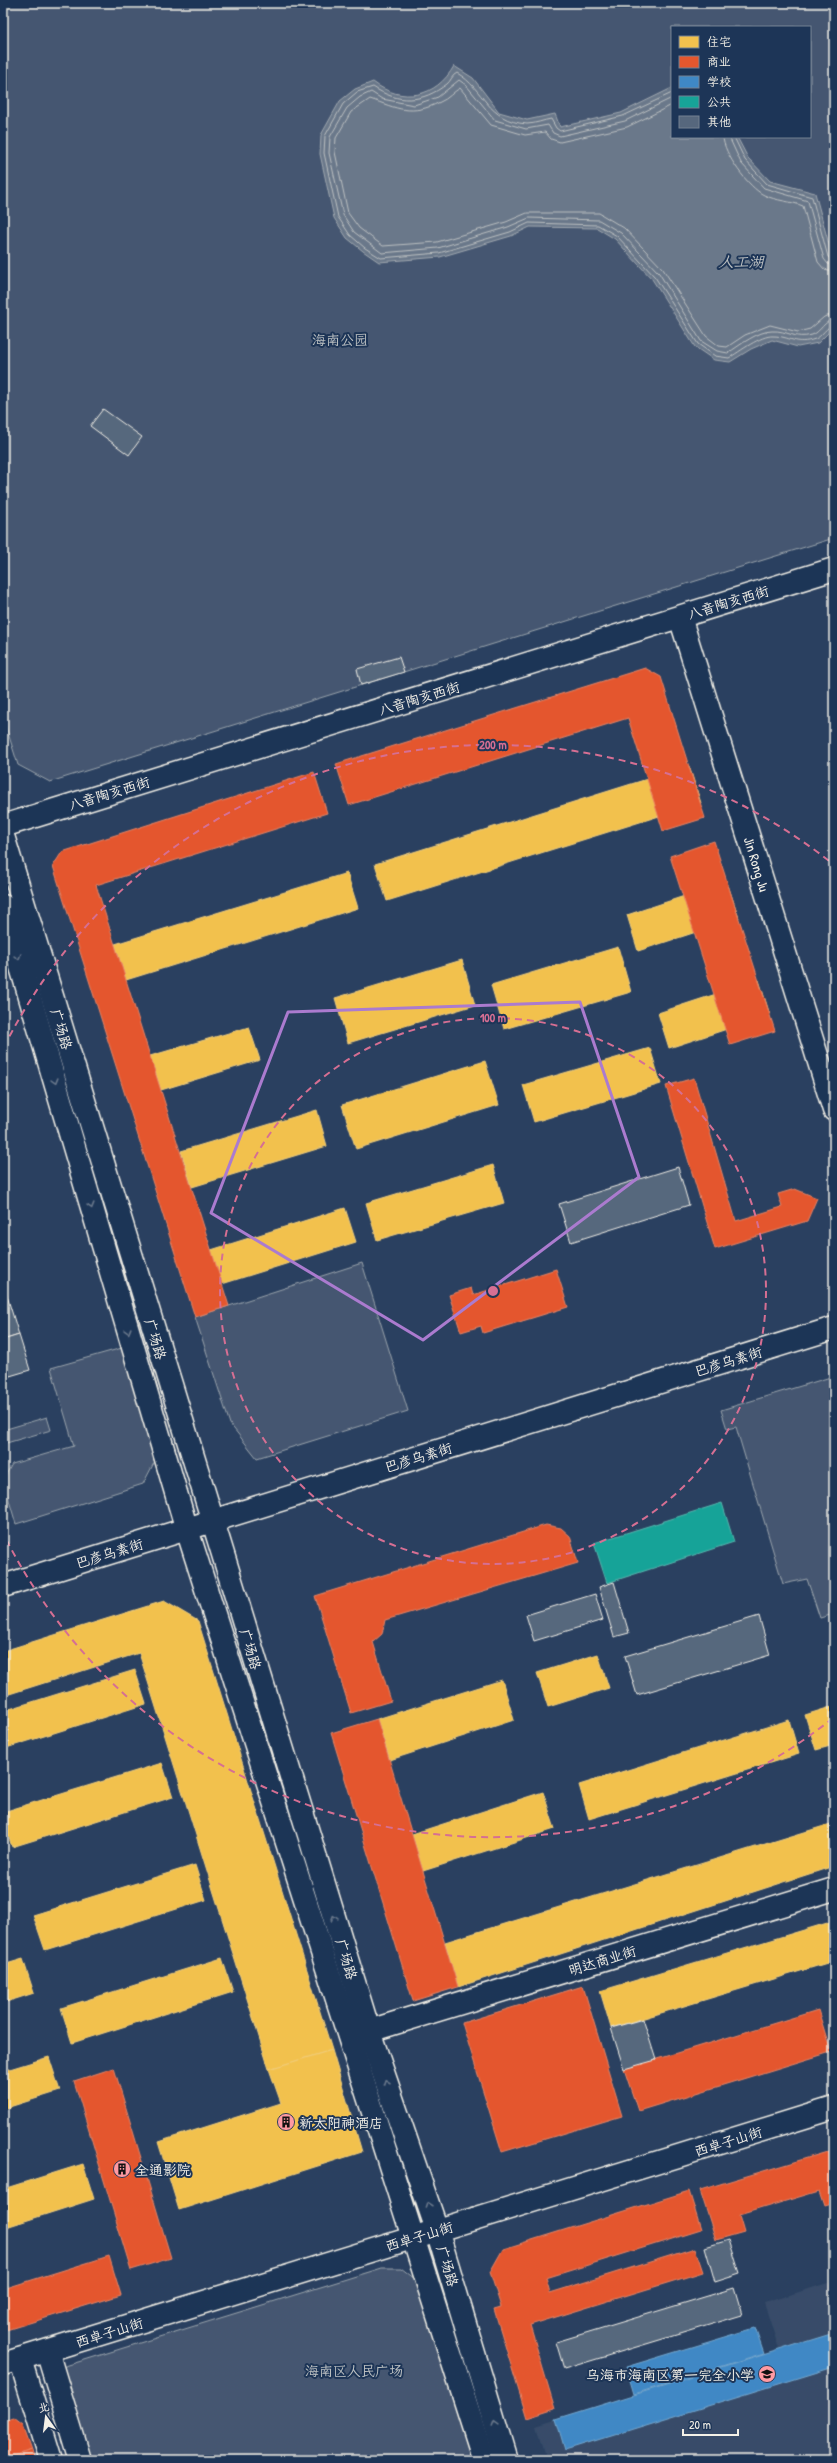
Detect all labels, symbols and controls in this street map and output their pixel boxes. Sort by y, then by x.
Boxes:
legend [671,26,811,138]
text: 住宅 [707,33,731,50]
text: 商业 [707,53,731,70]
text: 学校 [707,73,731,90]
text: 公共 [707,93,731,110]
text: 其他 [707,113,731,130]
water label: 人工湖 [718,251,765,272]
park label: 海南公园 [312,330,368,349]
street label: 八音陶亥西街 [685,581,771,623]
street label: 八音陶亥西街 [376,677,462,719]
text: 200 m [479,736,507,753]
street label: 八音陶亥西街 [66,772,152,814]
street label: Jin Rong Ju [739,834,774,894]
one-way arrow [13,953,22,960]
street label: 广场路 [47,1006,77,1052]
text: 100 m [480,1009,506,1026]
one-way arrow [50,1078,59,1085]
one-way arrow [86,1202,95,1209]
centre of rings [486,1284,500,1298]
street label: 广场路 [141,1316,171,1362]
one-way arrow [123,1327,132,1334]
street label: 巴彦乌素街 [692,1342,764,1380]
street label: 巴彦乌素街 [382,1438,454,1476]
street label: 巴彦乌素街 [73,1534,145,1572]
street label: 广场路 [236,1626,266,1672]
one-way arrow [330,1914,339,1921]
street label: 广场路 [332,1936,362,1982]
street label: 明达商业街 [566,1941,638,1979]
one-way arrow [383,2078,391,2085]
building icon: 新太阳神酒店 [276,2112,296,2132]
place label: 新太阳神酒店 [299,2113,383,2132]
street label: 西卓子山街 [692,2122,764,2160]
building icon: 全通影院 [112,2159,132,2179]
place label: 全通影院 [135,2160,191,2179]
one-way arrow [424,2201,433,2208]
street label: 西卓子山街 [383,2217,455,2255]
street label: 广场路 [433,2243,463,2289]
street label: 西卓子山街 [73,2313,145,2351]
park label: 海南区人民广场 [305,2361,403,2380]
school or university icon: 乌海市海南区第一完全小学 [757,2364,777,2384]
place label: 乌海市海南区第一完全小学 [586,2365,754,2384]
north arrow [26,2397,66,2437]
text: 北 [37,2399,51,2415]
scale bar [683,2411,738,2437]
text: 20 m [689,2416,711,2433]
one-way arrow [491,2419,500,2426]

